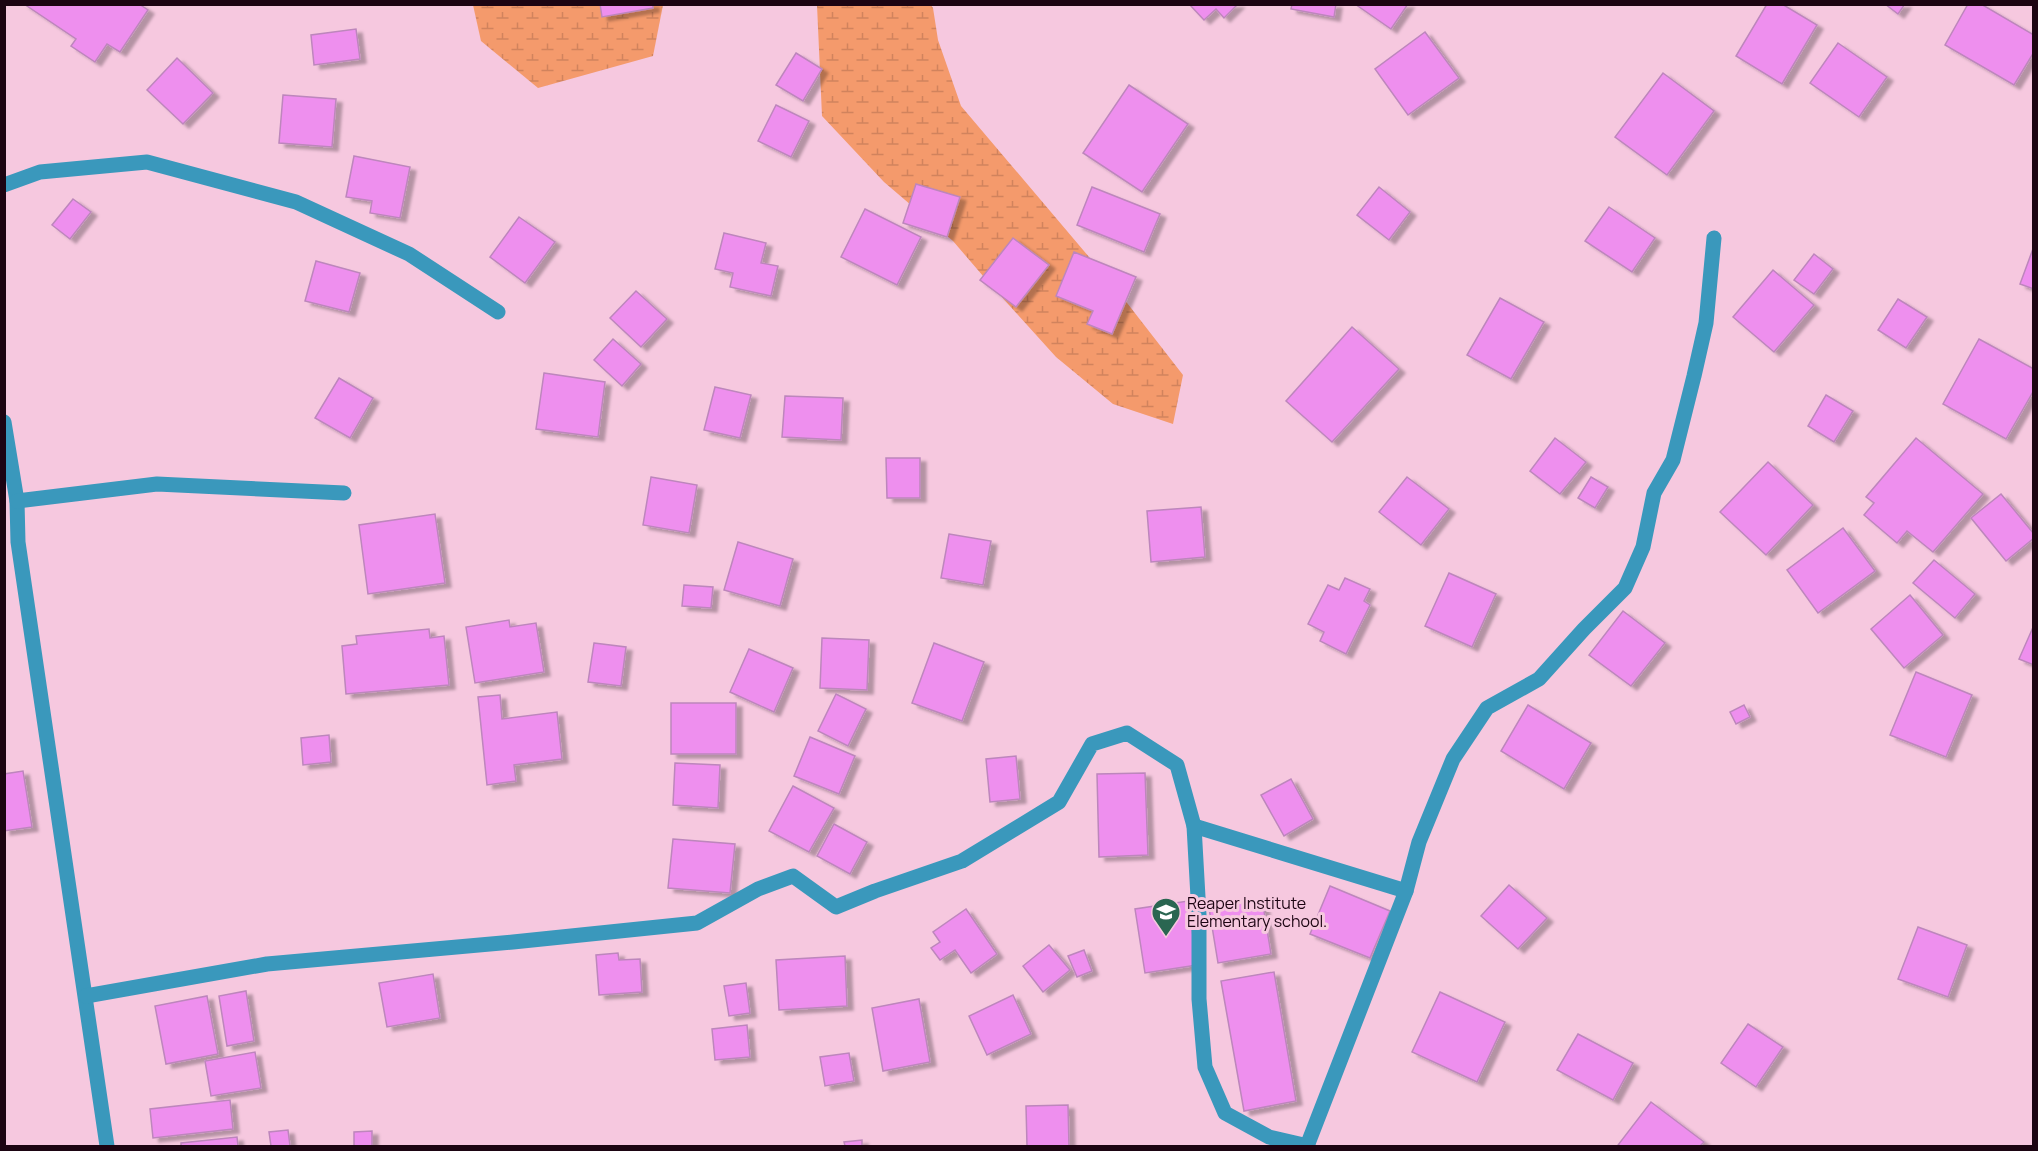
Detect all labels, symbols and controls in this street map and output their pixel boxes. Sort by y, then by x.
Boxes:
place label: Reaper Institute Elementary school. [1187,892,1327,932]
school or university icon: Reaper Institute Elementary school. [1150,896,1182,938]

